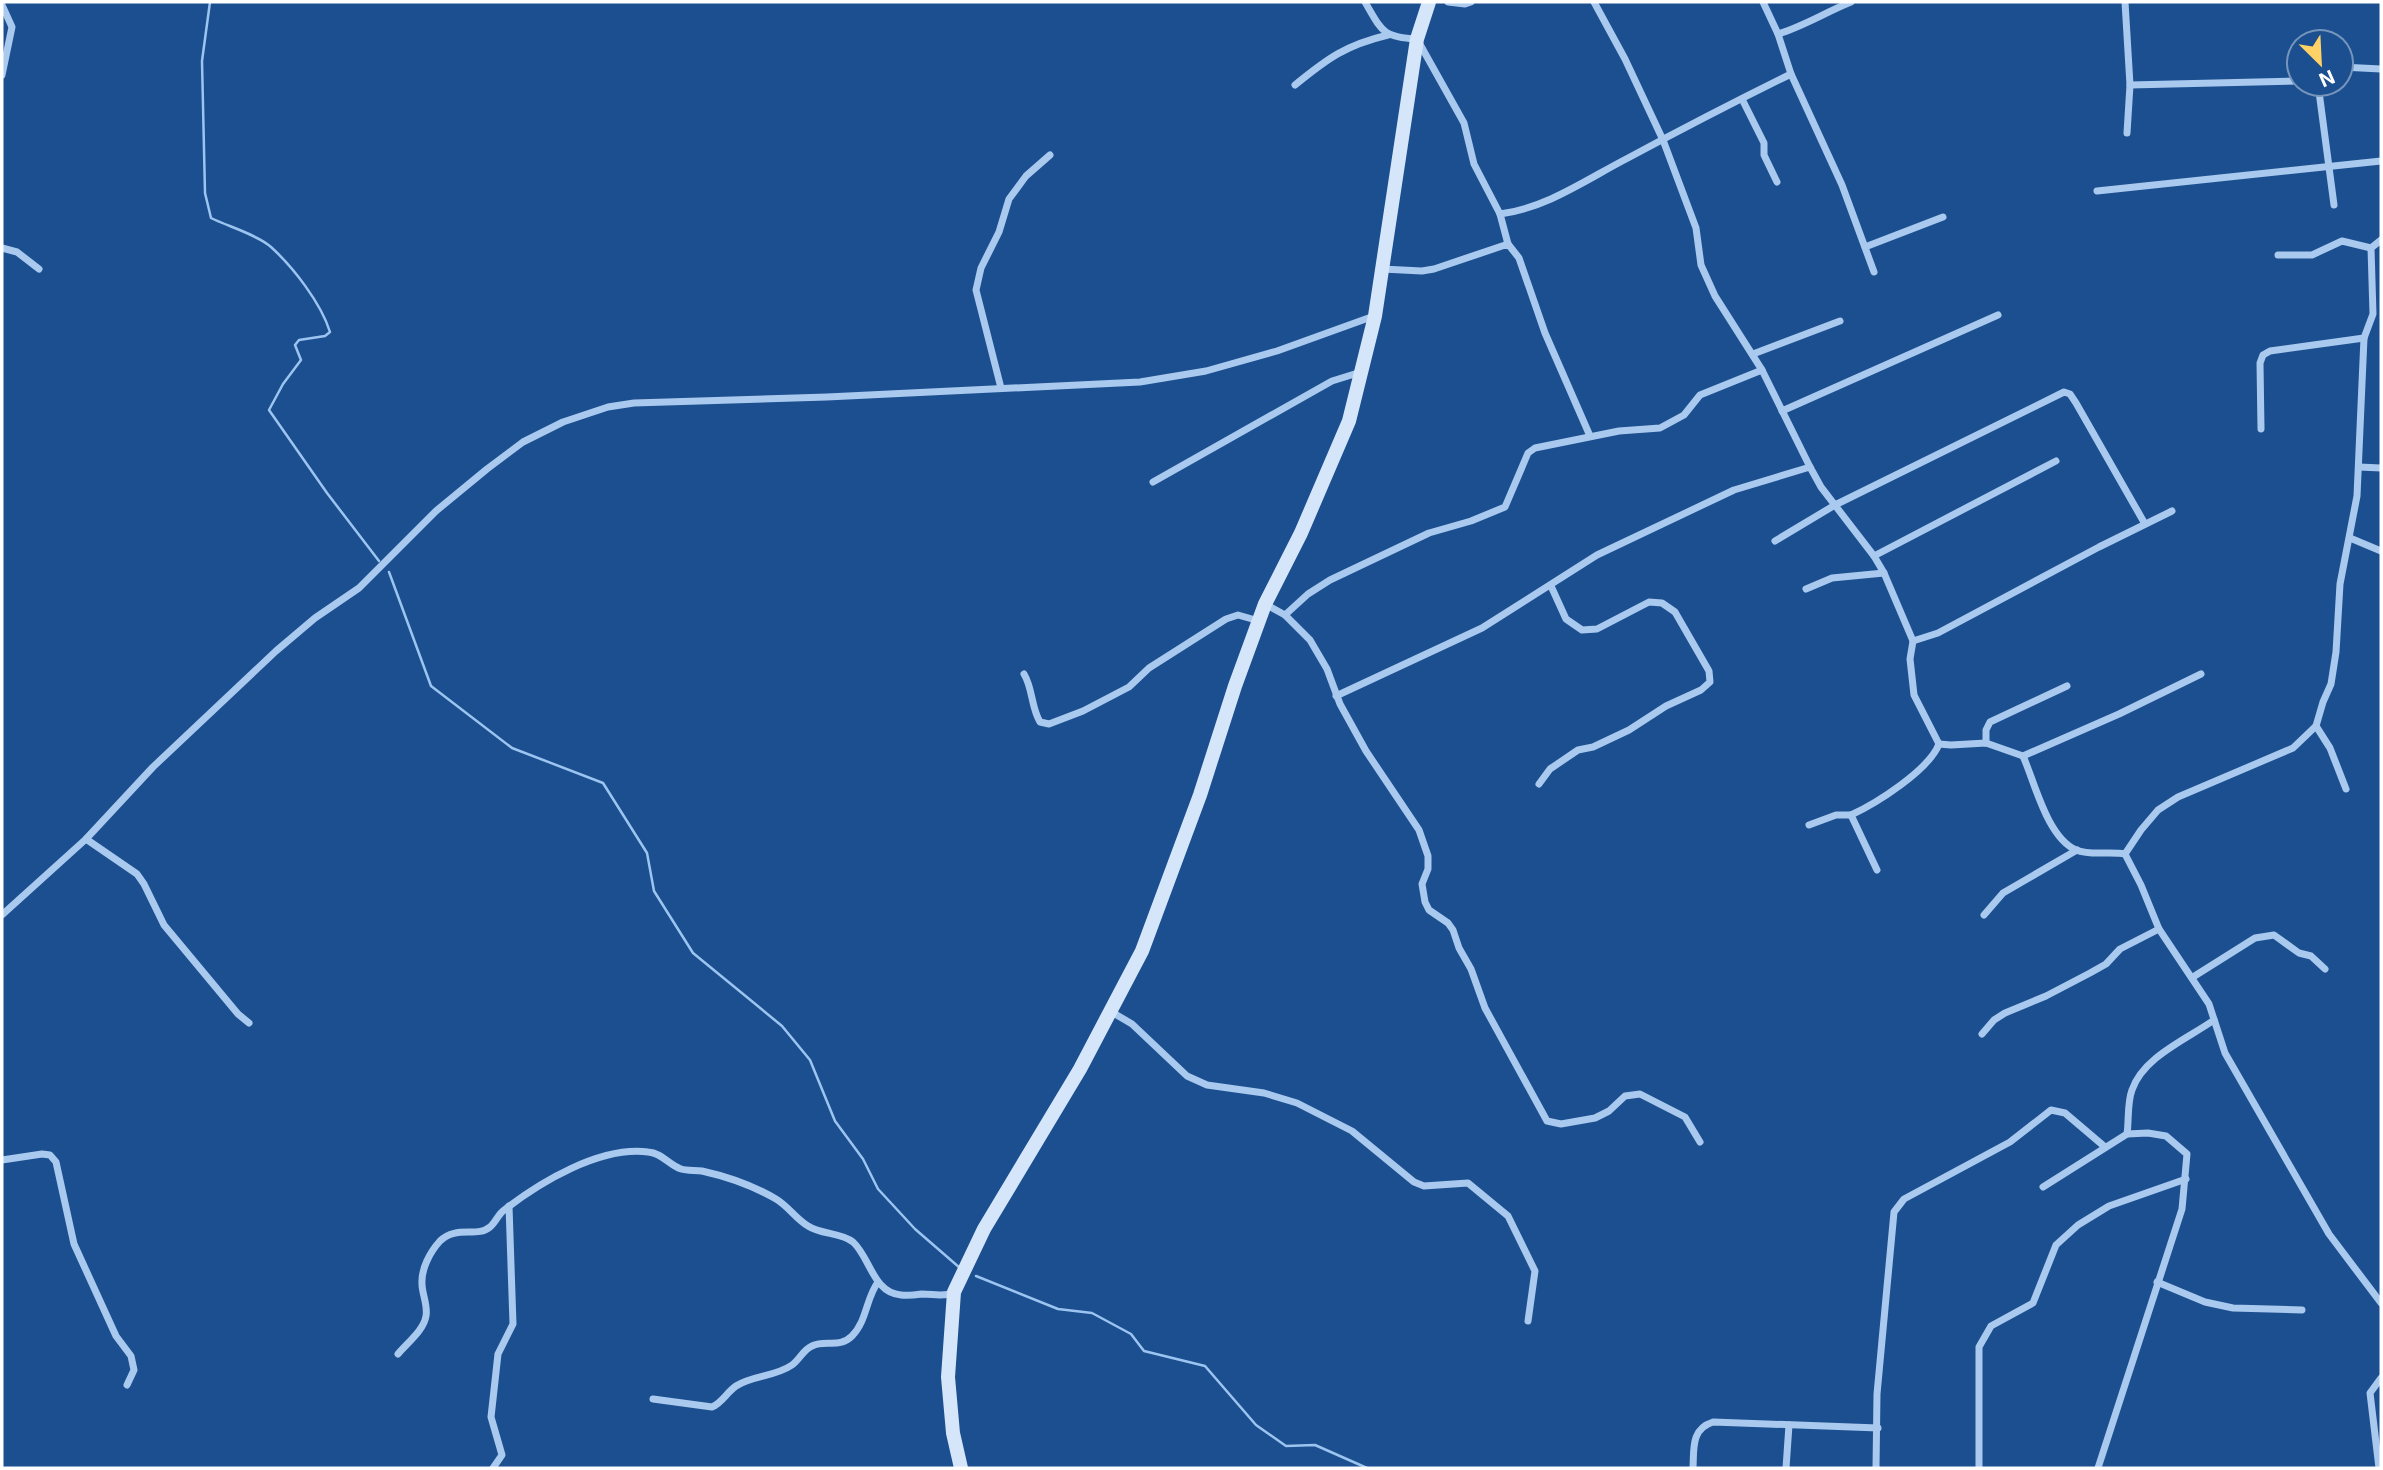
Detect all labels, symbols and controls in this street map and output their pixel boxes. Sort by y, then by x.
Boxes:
north arrow [2285,28,2355,98]
text: N [2315,65,2338,92]

